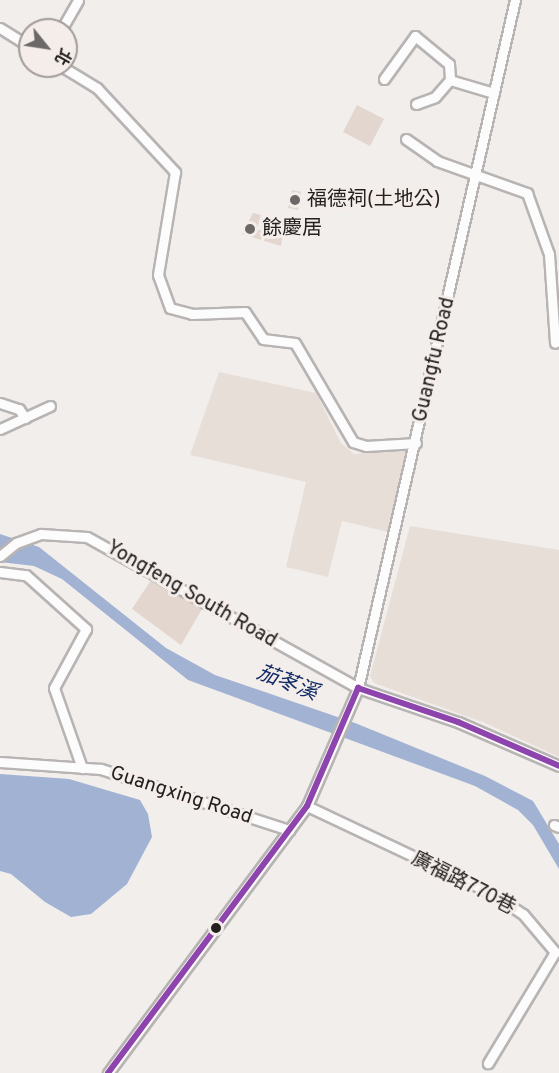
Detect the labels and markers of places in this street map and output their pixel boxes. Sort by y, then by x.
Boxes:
place label: 福德祠(土地公) [307,188,441,212]
marker: 福德祠(土地公) [288,193,302,207]
place label: 餘慶居 [262,217,322,241]
marker: 餘慶居 [243,222,257,236]
unlabelled marker [210,922,222,934]

